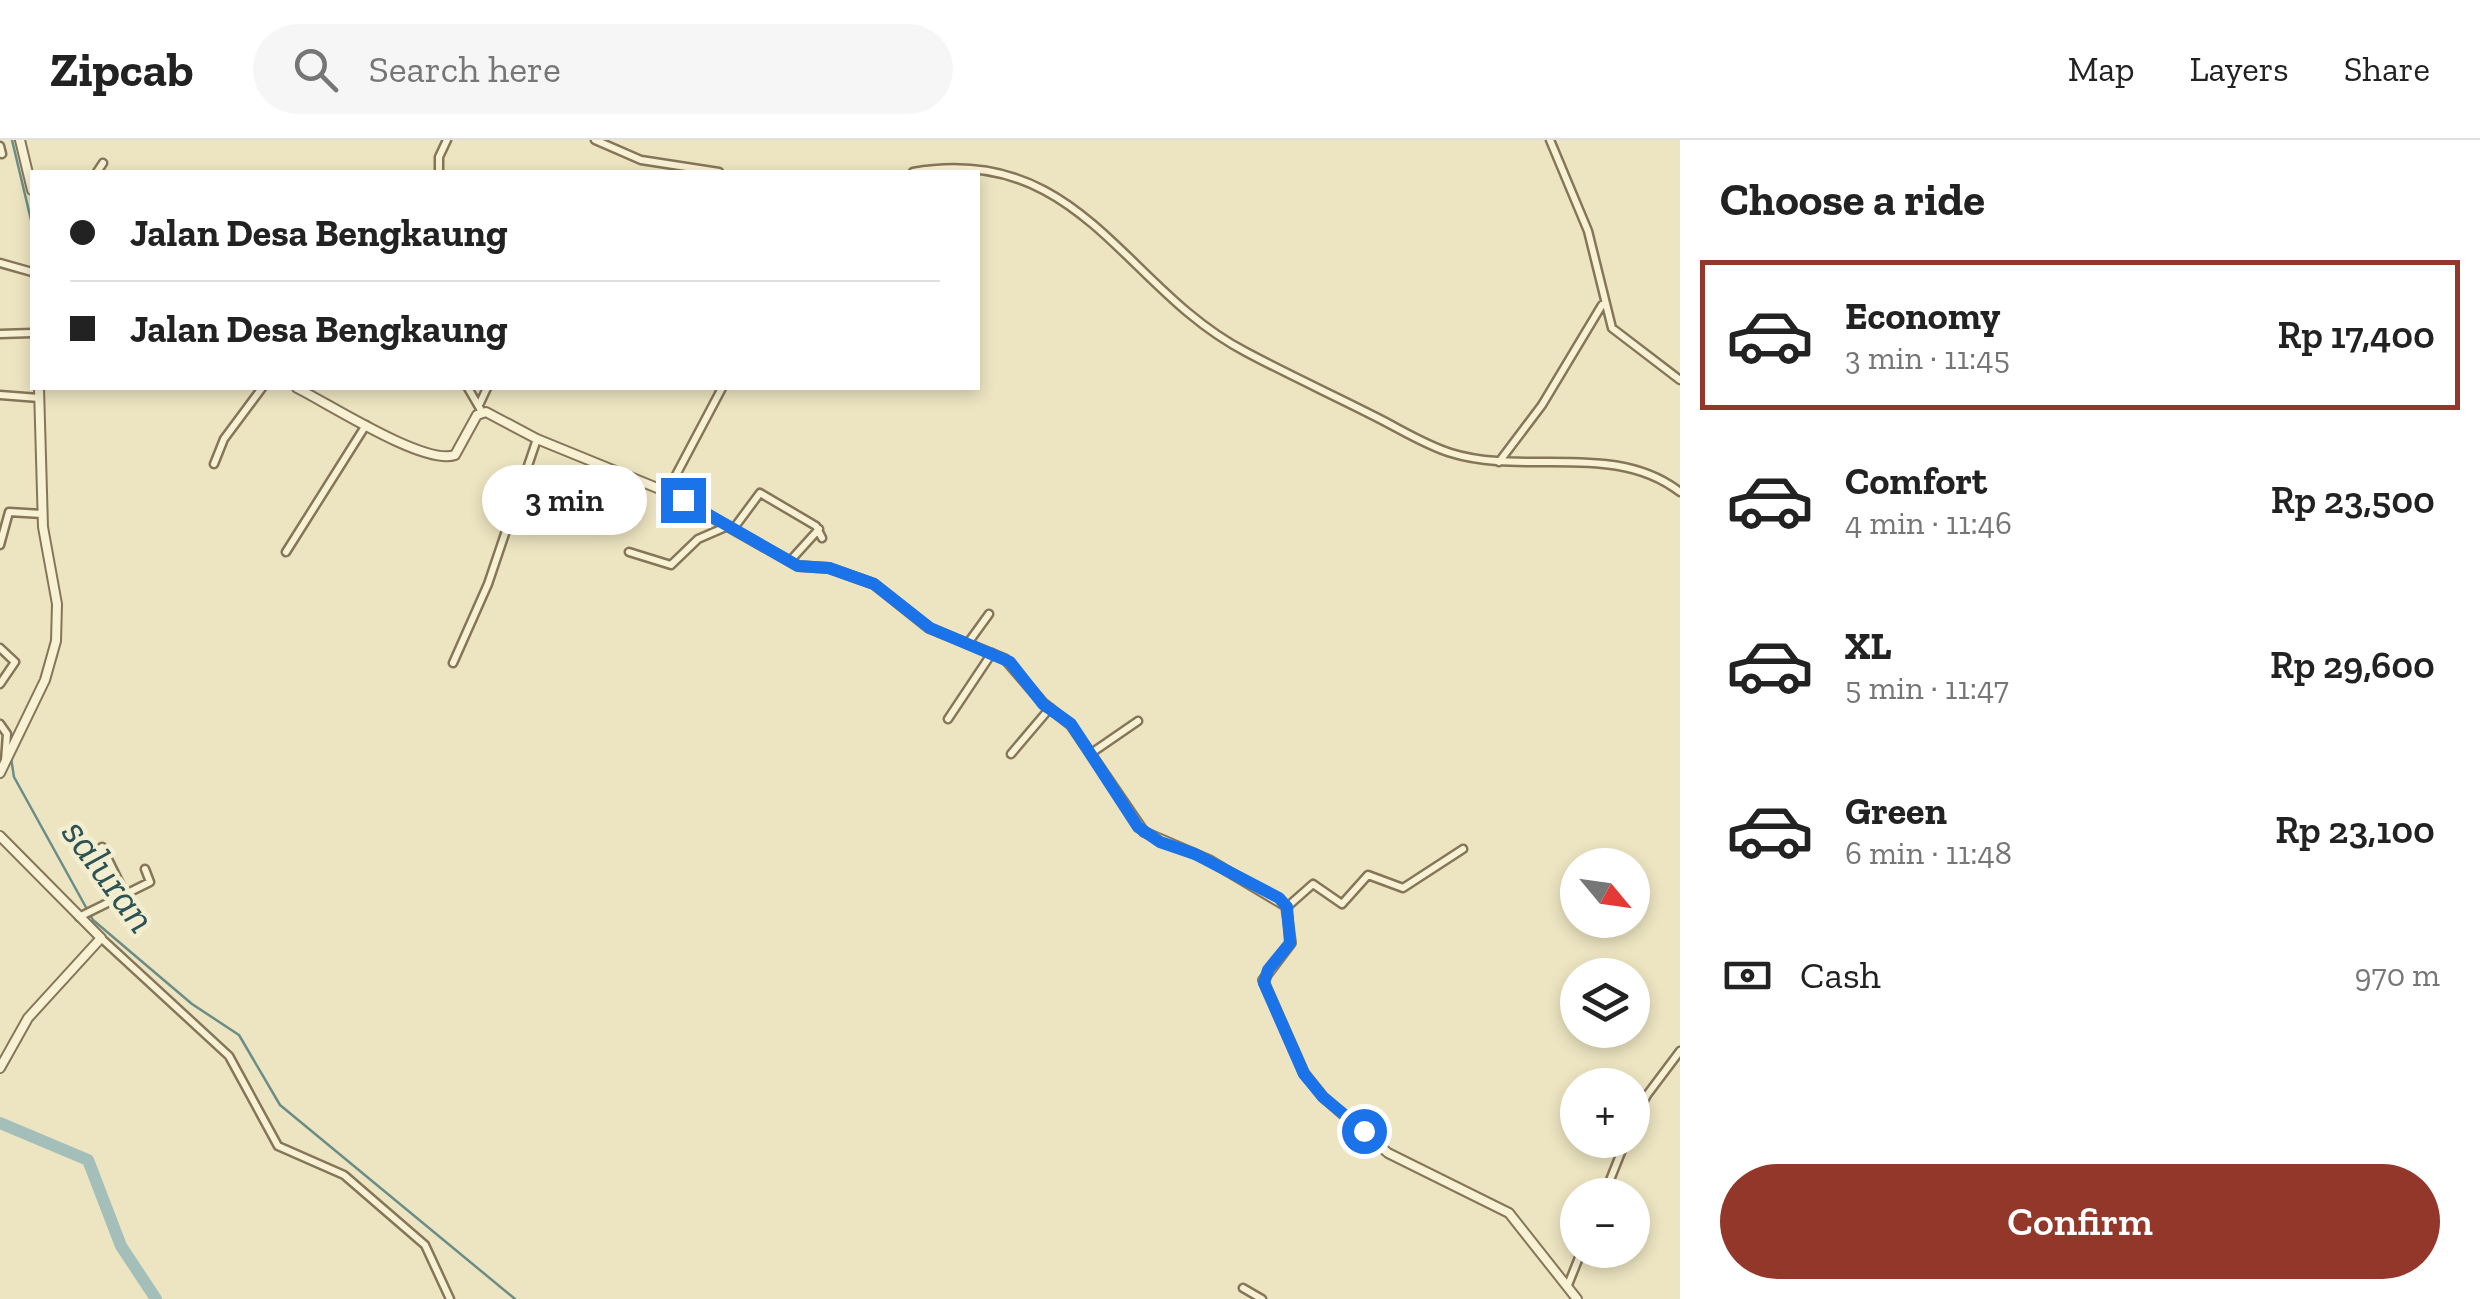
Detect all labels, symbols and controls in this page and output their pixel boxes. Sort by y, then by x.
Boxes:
search box [253,24,953,114]
text: Zipcab [50,41,193,98]
icon: search [288,42,343,97]
text: Search here [368,46,561,92]
text: Map [2068,48,2135,90]
text: Layers [2190,48,2289,90]
text: Share [2344,48,2430,90]
text: Choose a ride [1720,173,1985,227]
text: Jalan Desa Bengkaung [130,210,508,256]
icon: car [1725,290,1815,380]
text: Economy [1845,293,2000,339]
text: Jalan Desa Bengkaung [130,306,508,352]
text: Rp 17,400 [2278,312,2435,358]
text: 3 min · 11:45 [1845,339,2010,377]
icon: car [1725,455,1815,545]
text: Comfort [1845,458,1987,504]
callout: 3 min [483,465,648,535]
text: Rp 23,500 [2271,477,2435,523]
route end [661,478,706,523]
text: 3 min [525,481,604,519]
text: 4 min · 11:46 [1845,504,2012,542]
icon: car [1725,620,1815,710]
text: XL [1845,623,1892,669]
text: Rp 29,600 [2270,642,2435,688]
text: 5 min · 11:47 [1845,669,2009,707]
icon: car [1725,785,1815,875]
text: Green [1845,788,1947,834]
text: Rp 23,100 [2275,807,2435,853]
water label: saluran [51,808,168,942]
text: 6 min · 11:48 [1845,834,2012,872]
north arrow [1560,848,1650,938]
map controls [1560,848,1650,1268]
icon: cash [1720,948,1775,1003]
text: Cash [1800,952,1881,998]
text: 970 m [2355,956,2440,994]
button: layers [1560,958,1650,1048]
button: + [1560,1068,1650,1158]
route start [1342,1109,1387,1154]
button: Confirm [1720,1164,2440,1279]
button: − [1560,1178,1650,1268]

